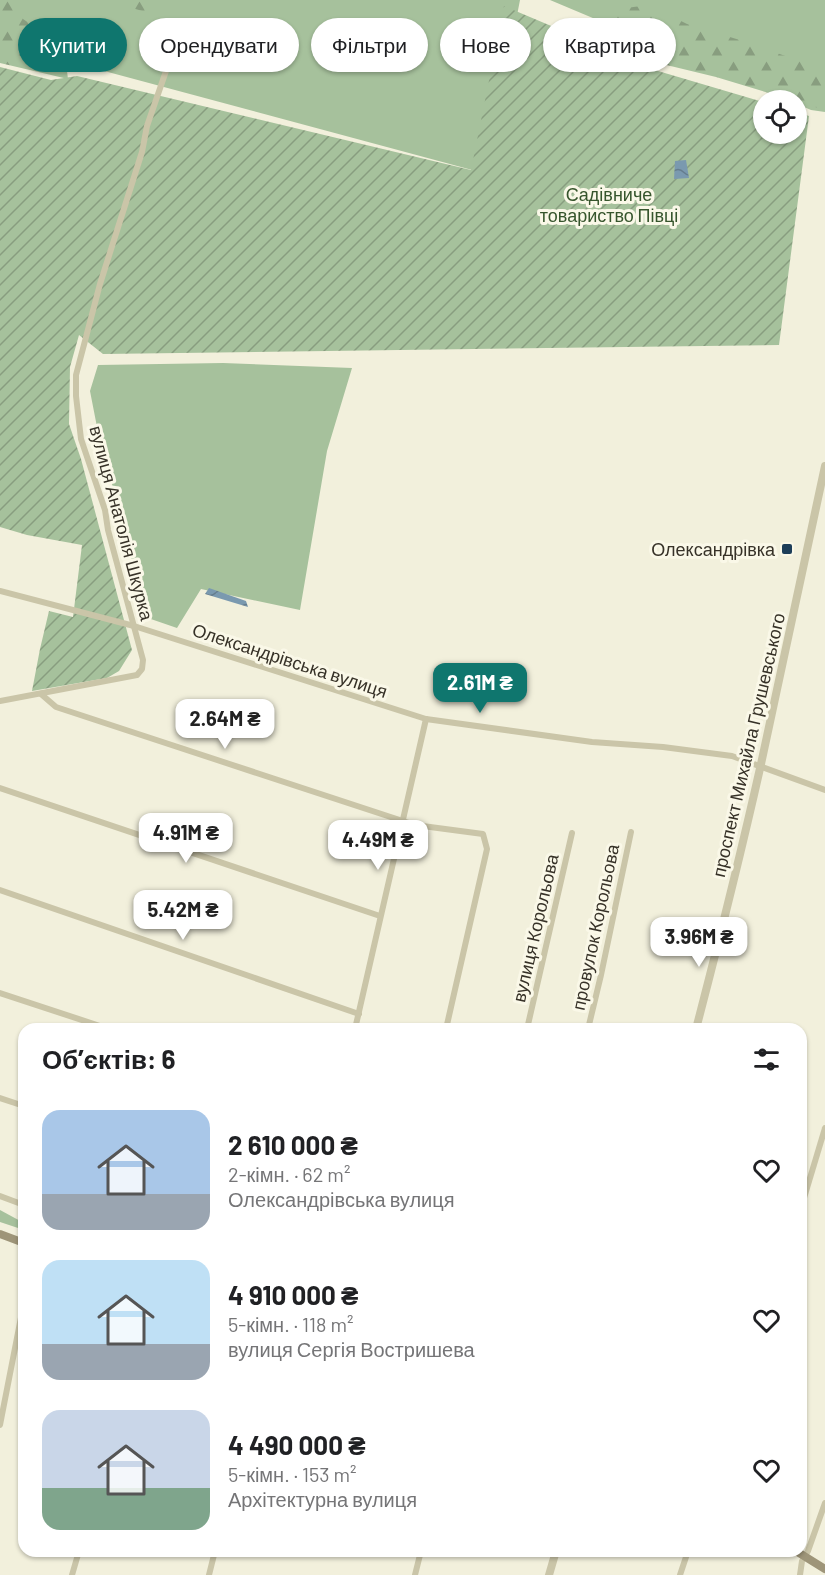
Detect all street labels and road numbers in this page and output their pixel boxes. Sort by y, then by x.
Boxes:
street label: вулиця Анатолія Шкурка [85,423,159,624]
street label: проспект Михайла Грушевського [707,611,789,879]
street label: Олександрівська вулиця [190,618,390,702]
street label: провулок Корольова [567,841,624,1012]
street label: вулиця Корольова [507,851,563,1004]

